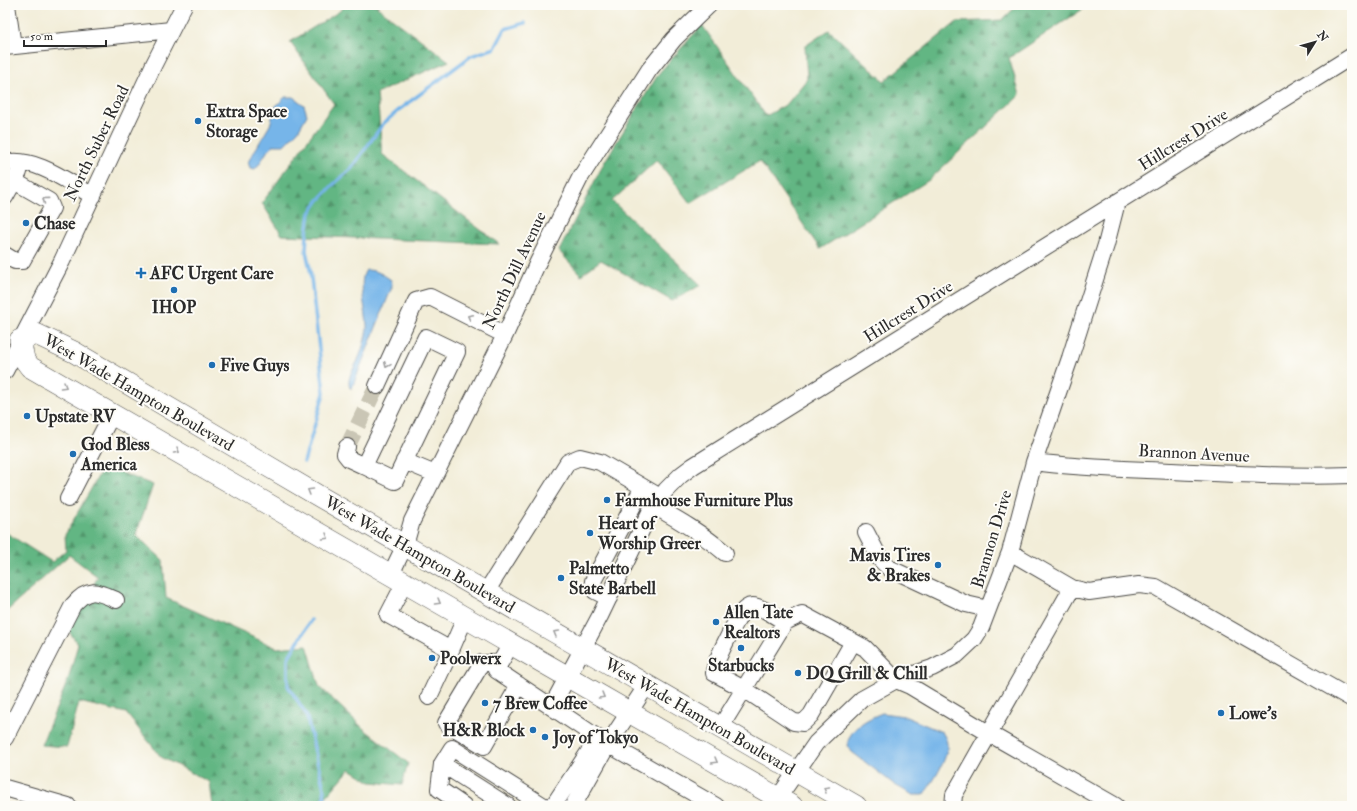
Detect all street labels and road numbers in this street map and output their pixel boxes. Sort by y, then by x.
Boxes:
street label: North Suber Road [59,81,134,205]
street label: Hillcrest Drive [1135,104,1232,175]
street label: North Dill Avenue [478,208,551,332]
street label: Hillcrest Drive [860,276,957,347]
street label: West Wade Hampton Boulevard [38,329,238,457]
street label: Brannon Avenue [1138,440,1250,467]
street label: Brannon Drive [967,488,1016,591]
street label: West Wade Hampton Boulevard [319,491,519,619]
street label: West Wade Hampton Boulevard [599,653,799,781]

